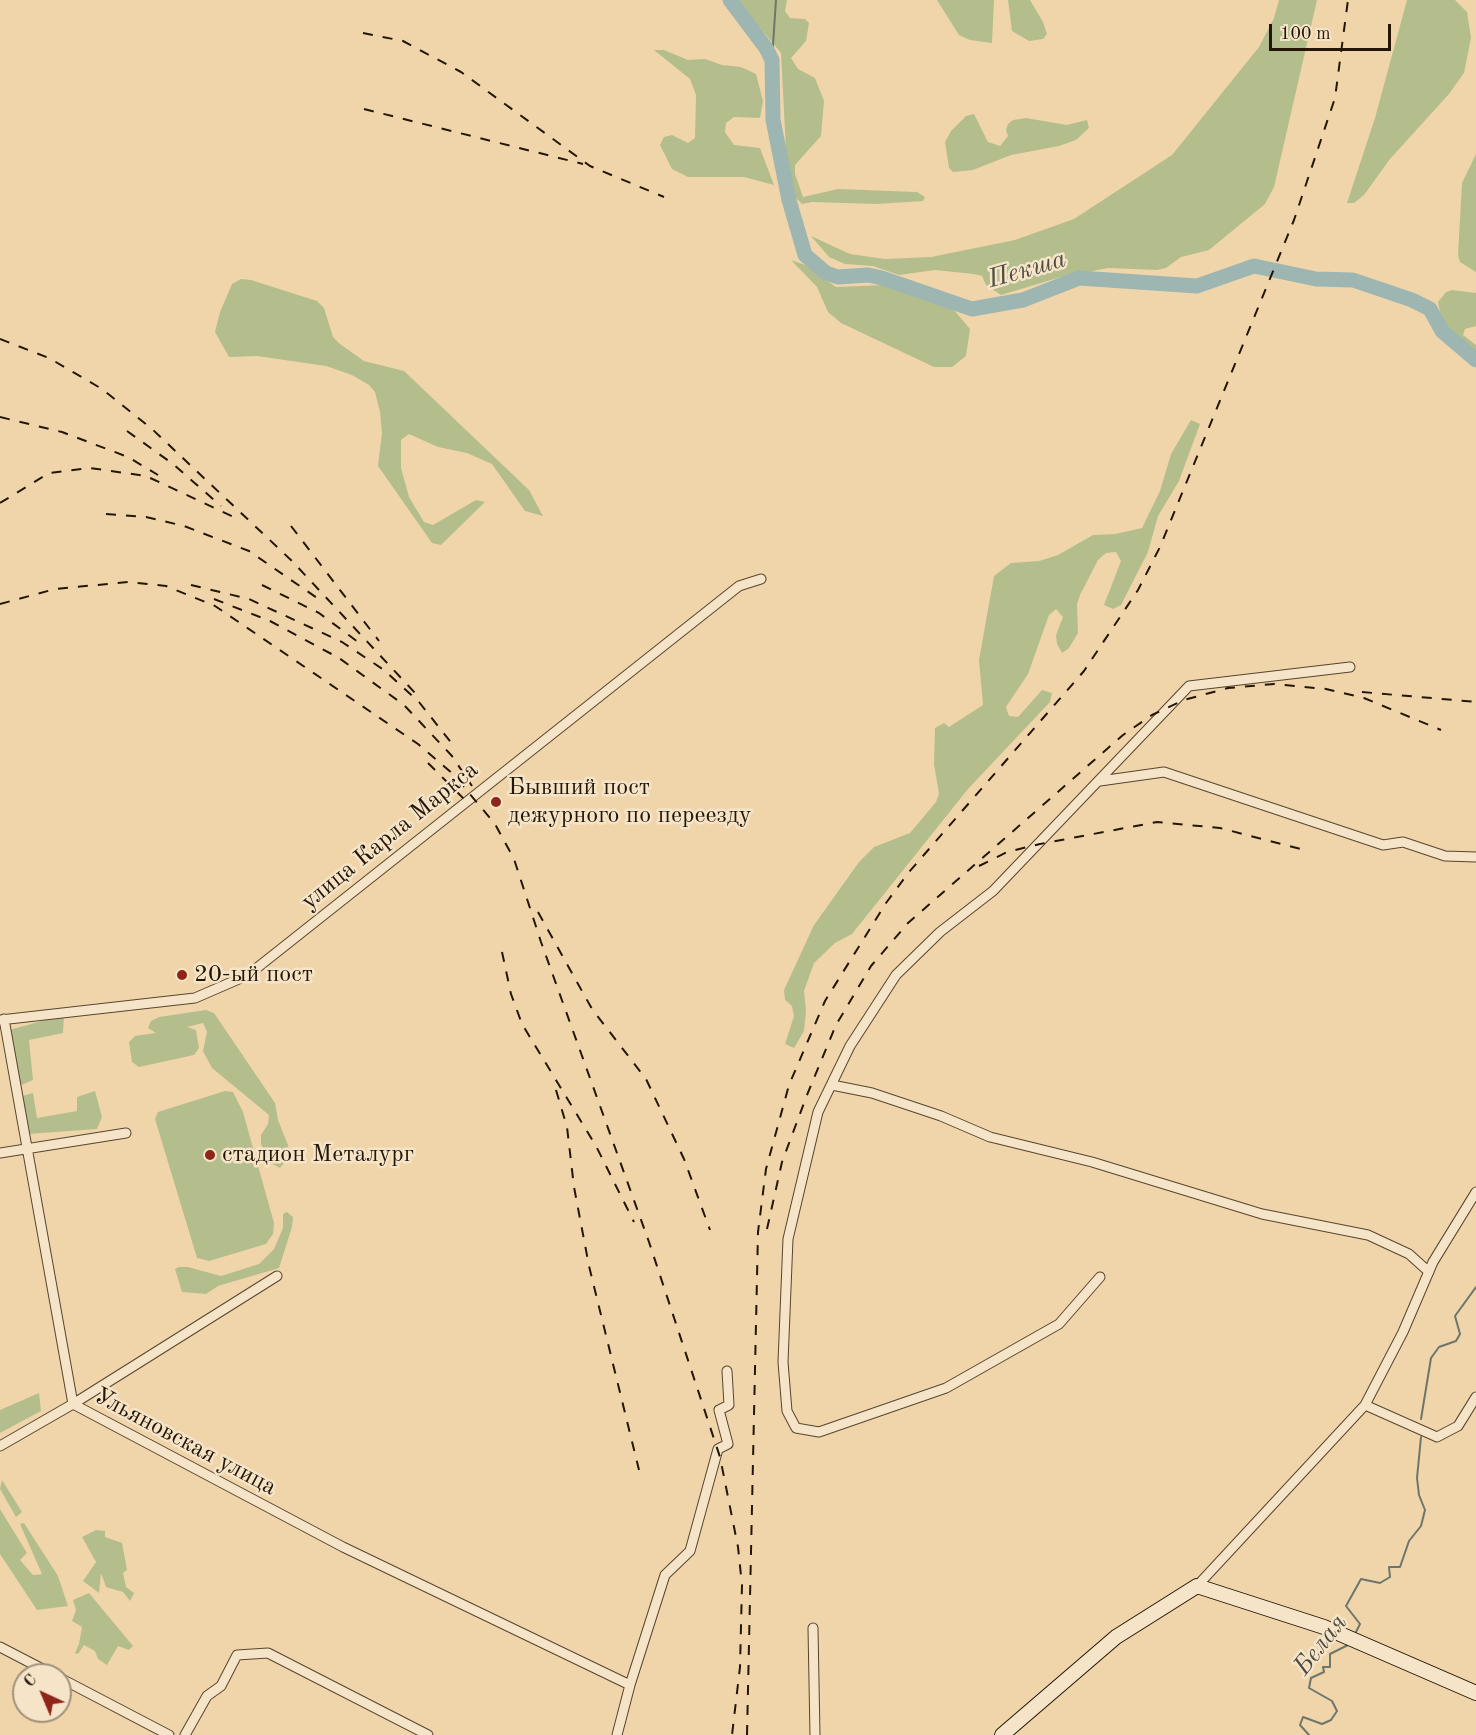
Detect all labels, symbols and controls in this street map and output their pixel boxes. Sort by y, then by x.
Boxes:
scale bar [1272,12,1394,50]
text: 100 m [1280,25,1331,43]
water label: Пекша [984,244,1070,296]
street label: улица Карла Маркса [296,756,484,916]
place label: Бывший пост дежурного по переезду [508,774,751,830]
marker: Бывший пост дежурного по переезду [489,795,503,809]
place label: 20-ый пост [194,961,313,989]
marker: 20-ый пост [175,968,189,982]
place label: стадион Металург [222,1141,414,1169]
marker: стадион Металург [203,1148,217,1162]
street label: Ульяновская улица [89,1382,281,1502]
water label: Белая [1287,1608,1355,1682]
north arrow [12,1663,72,1723]
text: С [22,1672,40,1691]

